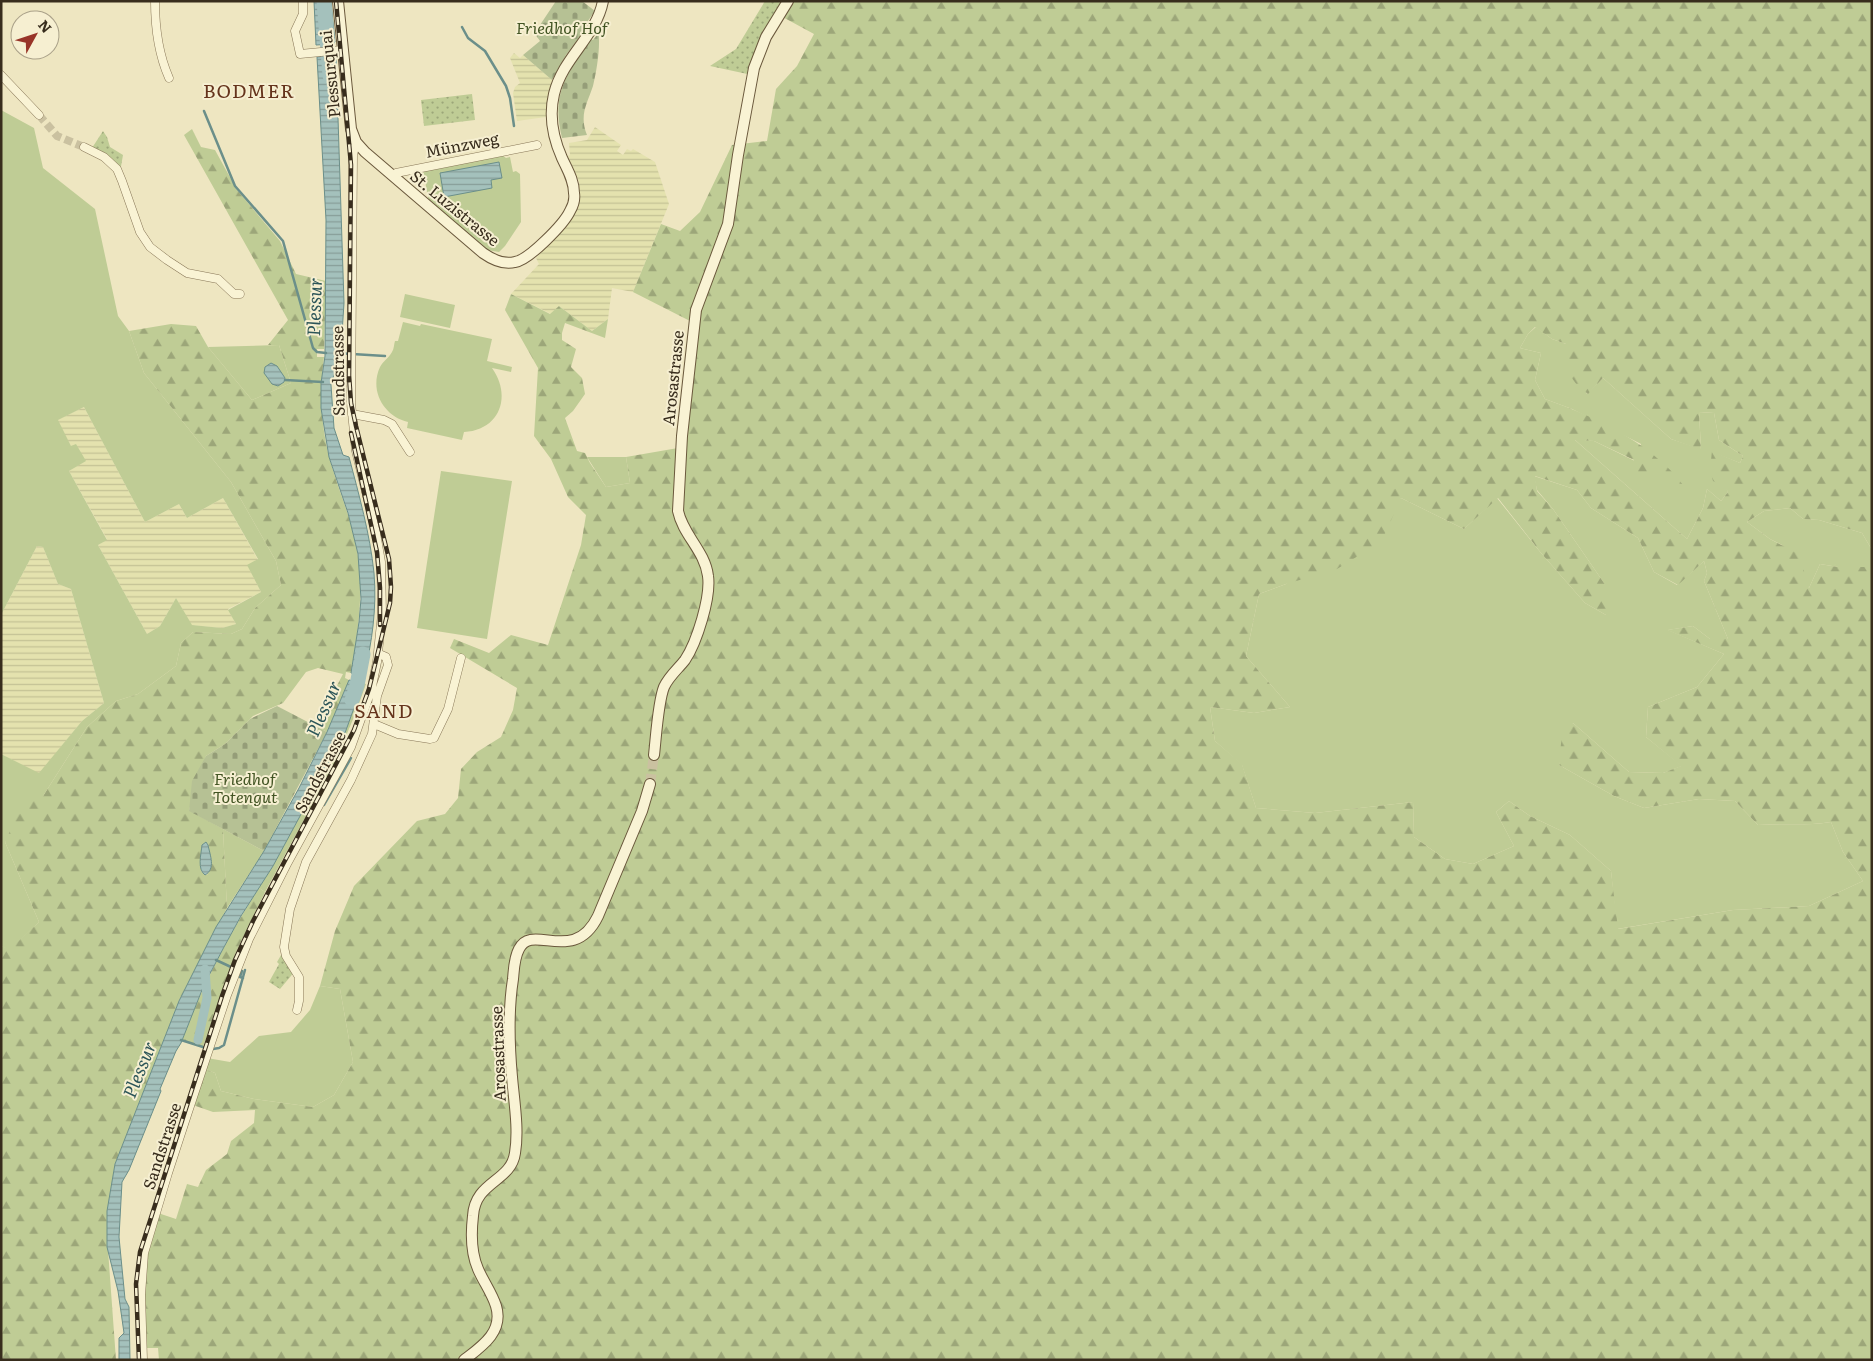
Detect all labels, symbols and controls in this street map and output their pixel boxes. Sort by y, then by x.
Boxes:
north arrow [10,10,60,60]
text: N [34,15,57,37]
park label: Friedhof Hof [516,15,610,39]
street label: Plessurquai [312,29,346,119]
district label: BODMER [203,76,295,104]
street label: Münzweg [423,125,501,163]
street label: St. Luzistrasse [406,163,506,251]
water label: Plessur [299,277,328,337]
street label: Sandstrasse [324,326,350,416]
street label: Arosastrasse [655,329,689,427]
water label: Plessur [298,676,347,741]
district label: SAND [354,696,414,724]
street label: Sandstrasse [287,726,351,817]
park label: Friedhof Totengut [213,766,278,808]
street label: Arosastrasse [483,1006,511,1102]
water label: Plessur [115,1037,162,1102]
street label: Sandstrasse [136,1099,186,1192]

